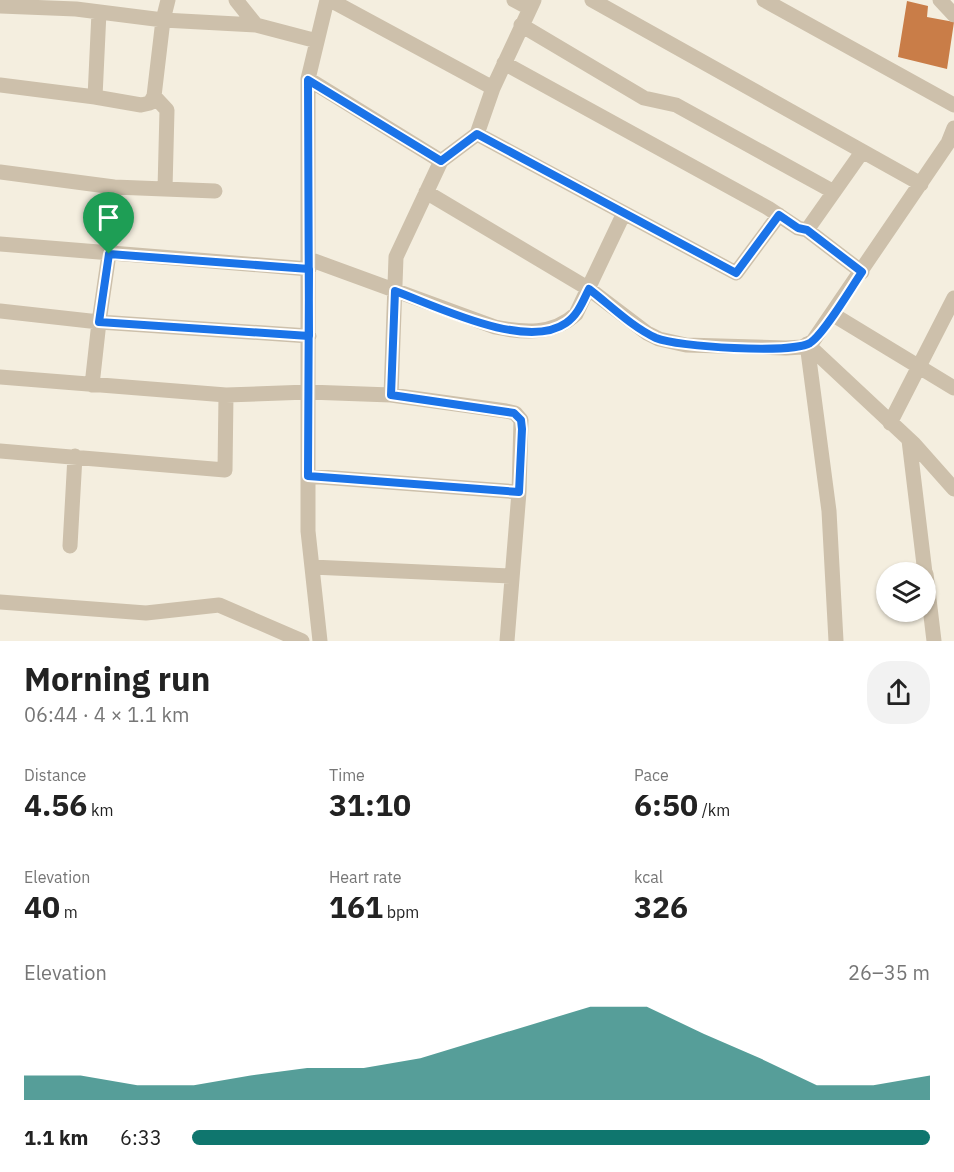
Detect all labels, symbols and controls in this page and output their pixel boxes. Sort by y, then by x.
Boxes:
pin [83,192,134,254]
icon: arrive [92,201,125,234]
map controls [876,562,936,622]
button: layers [876,562,936,622]
text: Morning run [24,657,210,700]
button: share [867,661,930,724]
text: 06:44 · 4 × 1.1 km [24,701,189,728]
text: Distance [24,765,86,785]
text: Time [329,765,365,785]
text: Pace [634,765,669,785]
text: 4.56 [24,785,87,824]
text: 31:10 [329,785,411,824]
text: 6:50 [634,785,698,824]
text: km [87,800,114,820]
text: /km [698,800,730,820]
text: Elevation [24,867,90,887]
text: Heart rate [329,867,402,887]
text: kcal [634,867,663,887]
text: 40 [24,887,60,926]
text: 161 [329,887,383,926]
text: 326 [634,887,688,926]
text: m [60,902,78,922]
text: bpm [383,902,419,922]
text: Elevation [24,959,107,986]
text: 26–35 m [848,959,930,986]
text: 1.1 km [24,1124,88,1151]
text: 6:33 [120,1124,162,1151]

